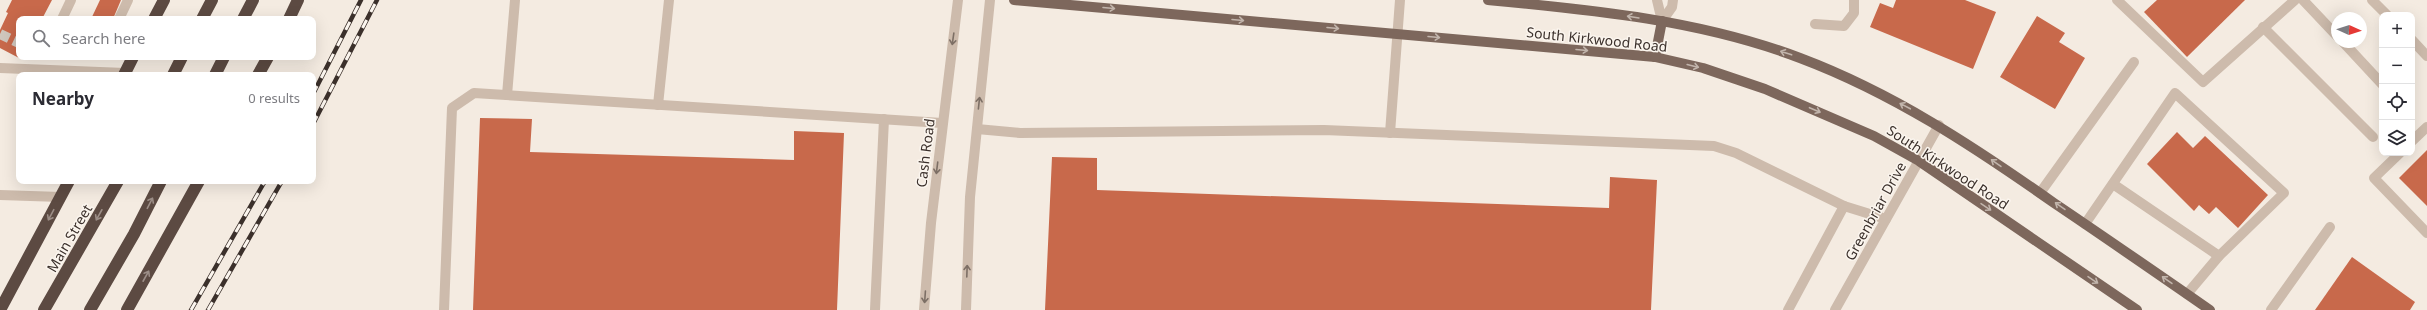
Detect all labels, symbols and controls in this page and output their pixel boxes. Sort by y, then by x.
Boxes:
one-way arrow [1102,5,1115,12]
north arrow [2331,12,2367,48]
map controls [2379,12,2415,156]
button: + [2379,12,2415,48]
one-way arrow [1627,13,1640,21]
search box [16,16,316,60]
one-way arrow [1231,16,1244,23]
street label: South Kirkwood Road [1526,22,1668,56]
one-way arrow [1326,24,1339,32]
icon: search [30,27,52,49]
text: Search here [62,28,145,48]
one-way arrow [949,32,957,45]
one-way arrow [1427,33,1440,41]
one-way arrow [1576,47,1589,54]
button: − [2379,48,2415,84]
one-way arrow [1780,49,1793,56]
one-way arrow [1686,63,1699,70]
button: locate [2379,84,2415,120]
text: Nearby [32,87,94,110]
text: 0 results [248,89,300,107]
one-way arrow [976,97,983,110]
one-way arrow [1899,101,1911,109]
one-way arrow [1809,106,1821,114]
street label: Cash Road [911,117,939,189]
street label: South Kirkwood Road [1883,120,2013,214]
button: layers [2379,120,2415,156]
street label: Greenbriar Drive [1840,158,1910,264]
one-way arrow [1991,159,2002,167]
one-way arrow [933,161,941,174]
one-way arrow [147,197,154,209]
street label: Main Street [42,201,96,275]
one-way arrow [2054,202,2065,210]
one-way arrow [1980,203,1991,211]
one-way arrow [47,209,54,221]
one-way arrow [95,209,103,221]
one-way arrow [964,265,971,278]
one-way arrow [142,270,150,282]
one-way arrow [2087,276,2098,284]
one-way arrow [2161,276,2172,284]
one-way arrow [921,290,929,303]

